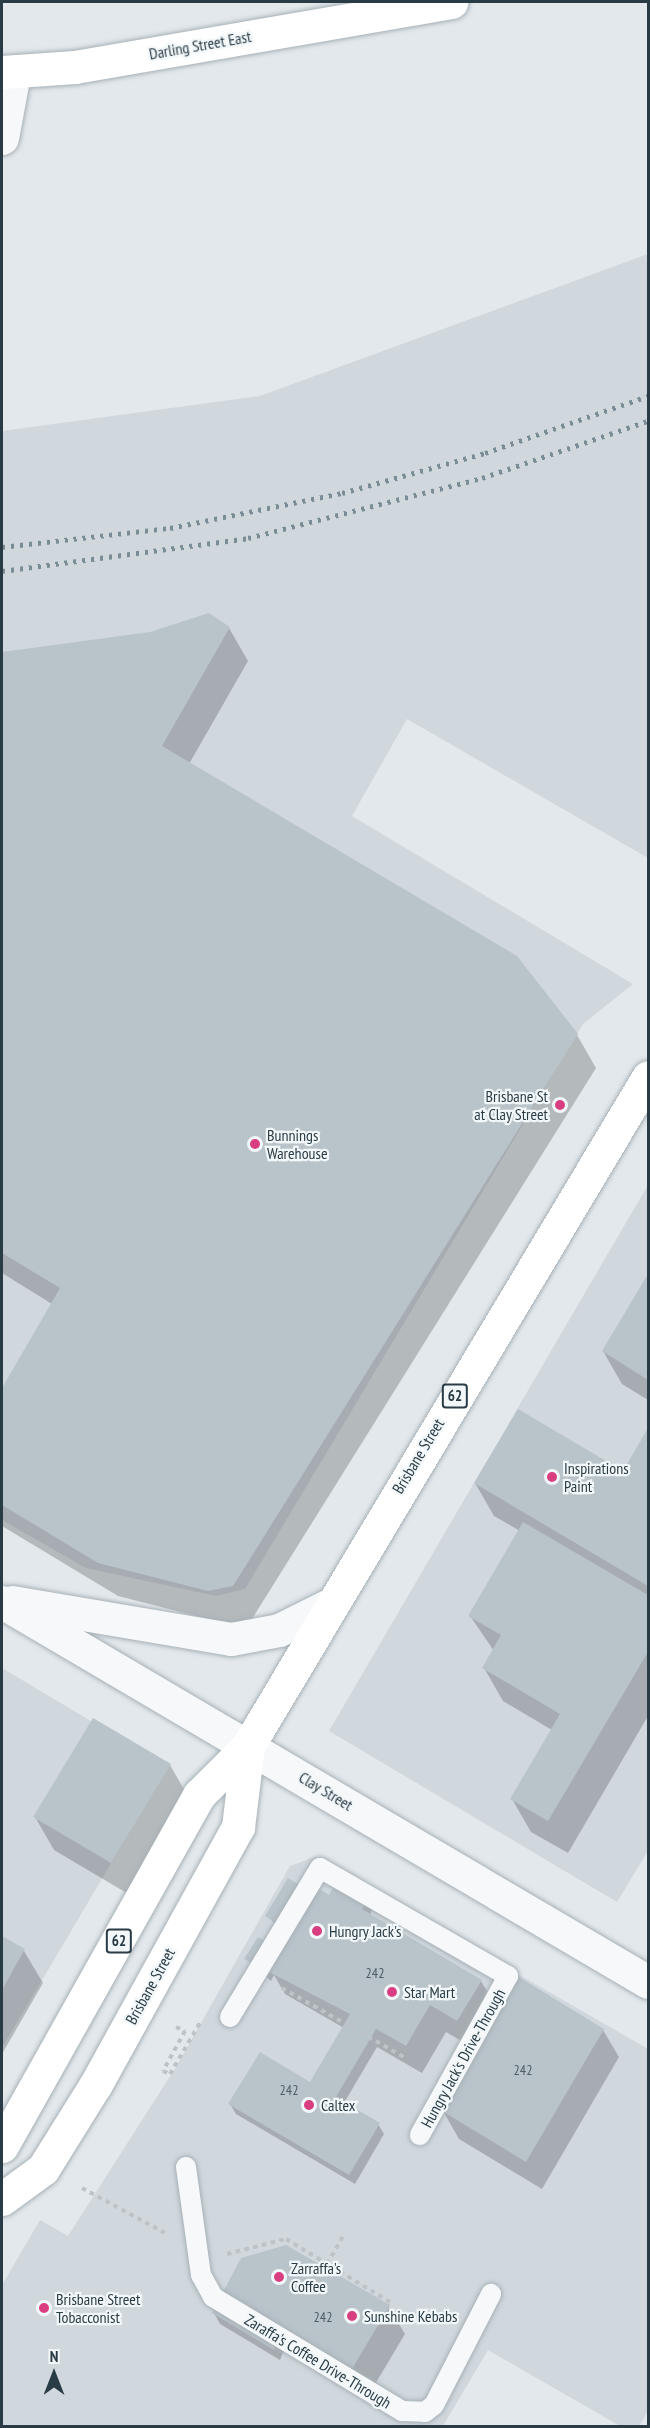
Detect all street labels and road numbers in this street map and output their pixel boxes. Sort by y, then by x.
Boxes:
street label: Darling Street East [147,27,253,63]
road number: 62 [442,1384,468,1408]
street label: Brisbane Street [388,1415,448,1497]
street label: Clay Street [295,1767,357,1815]
road number: 62 [106,1929,132,1953]
street label: Brisbane Street [121,1944,179,2028]
street label: Hungry Jack's Drive-Through [417,1985,509,2131]
street label: Zaraffa's Coffee Drive-Through [241,2310,395,2412]

